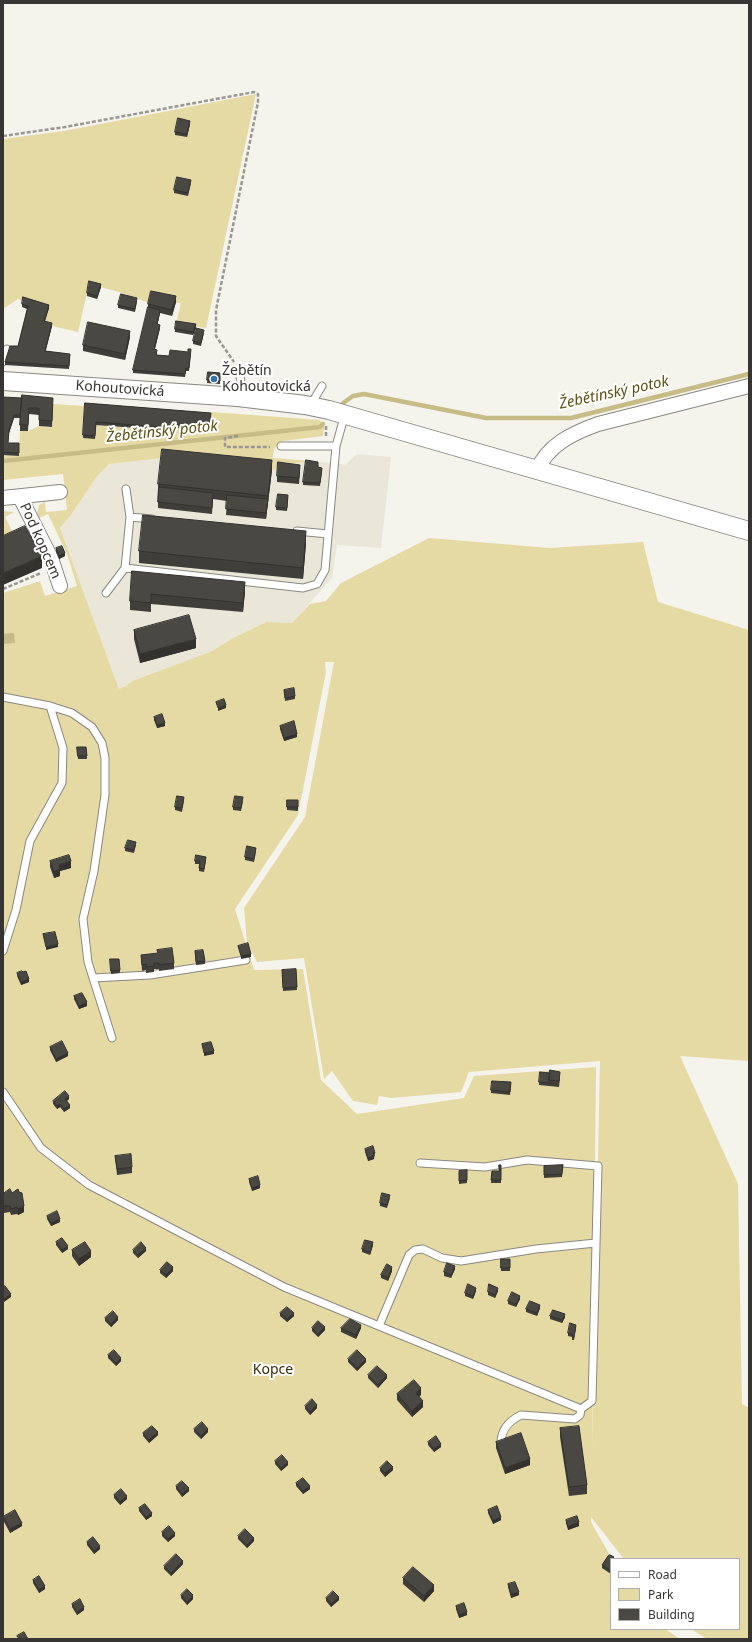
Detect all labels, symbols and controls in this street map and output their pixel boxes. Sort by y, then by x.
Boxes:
place label: Žebětín Kohoutovická [222,363,311,396]
water label: Žebětínský potok [557,373,671,413]
marker: Žebětín Kohoutovická [209,374,219,384]
street label: Kohoutovická [75,378,165,400]
water label: Žebětínský potok [105,417,219,447]
street label: Pod kopcem [16,500,64,582]
park label: Kopce [253,1362,293,1378]
legend [610,1558,740,1630]
text: Road [648,1566,677,1583]
text: Park [648,1586,673,1603]
text: Building [648,1606,695,1623]

